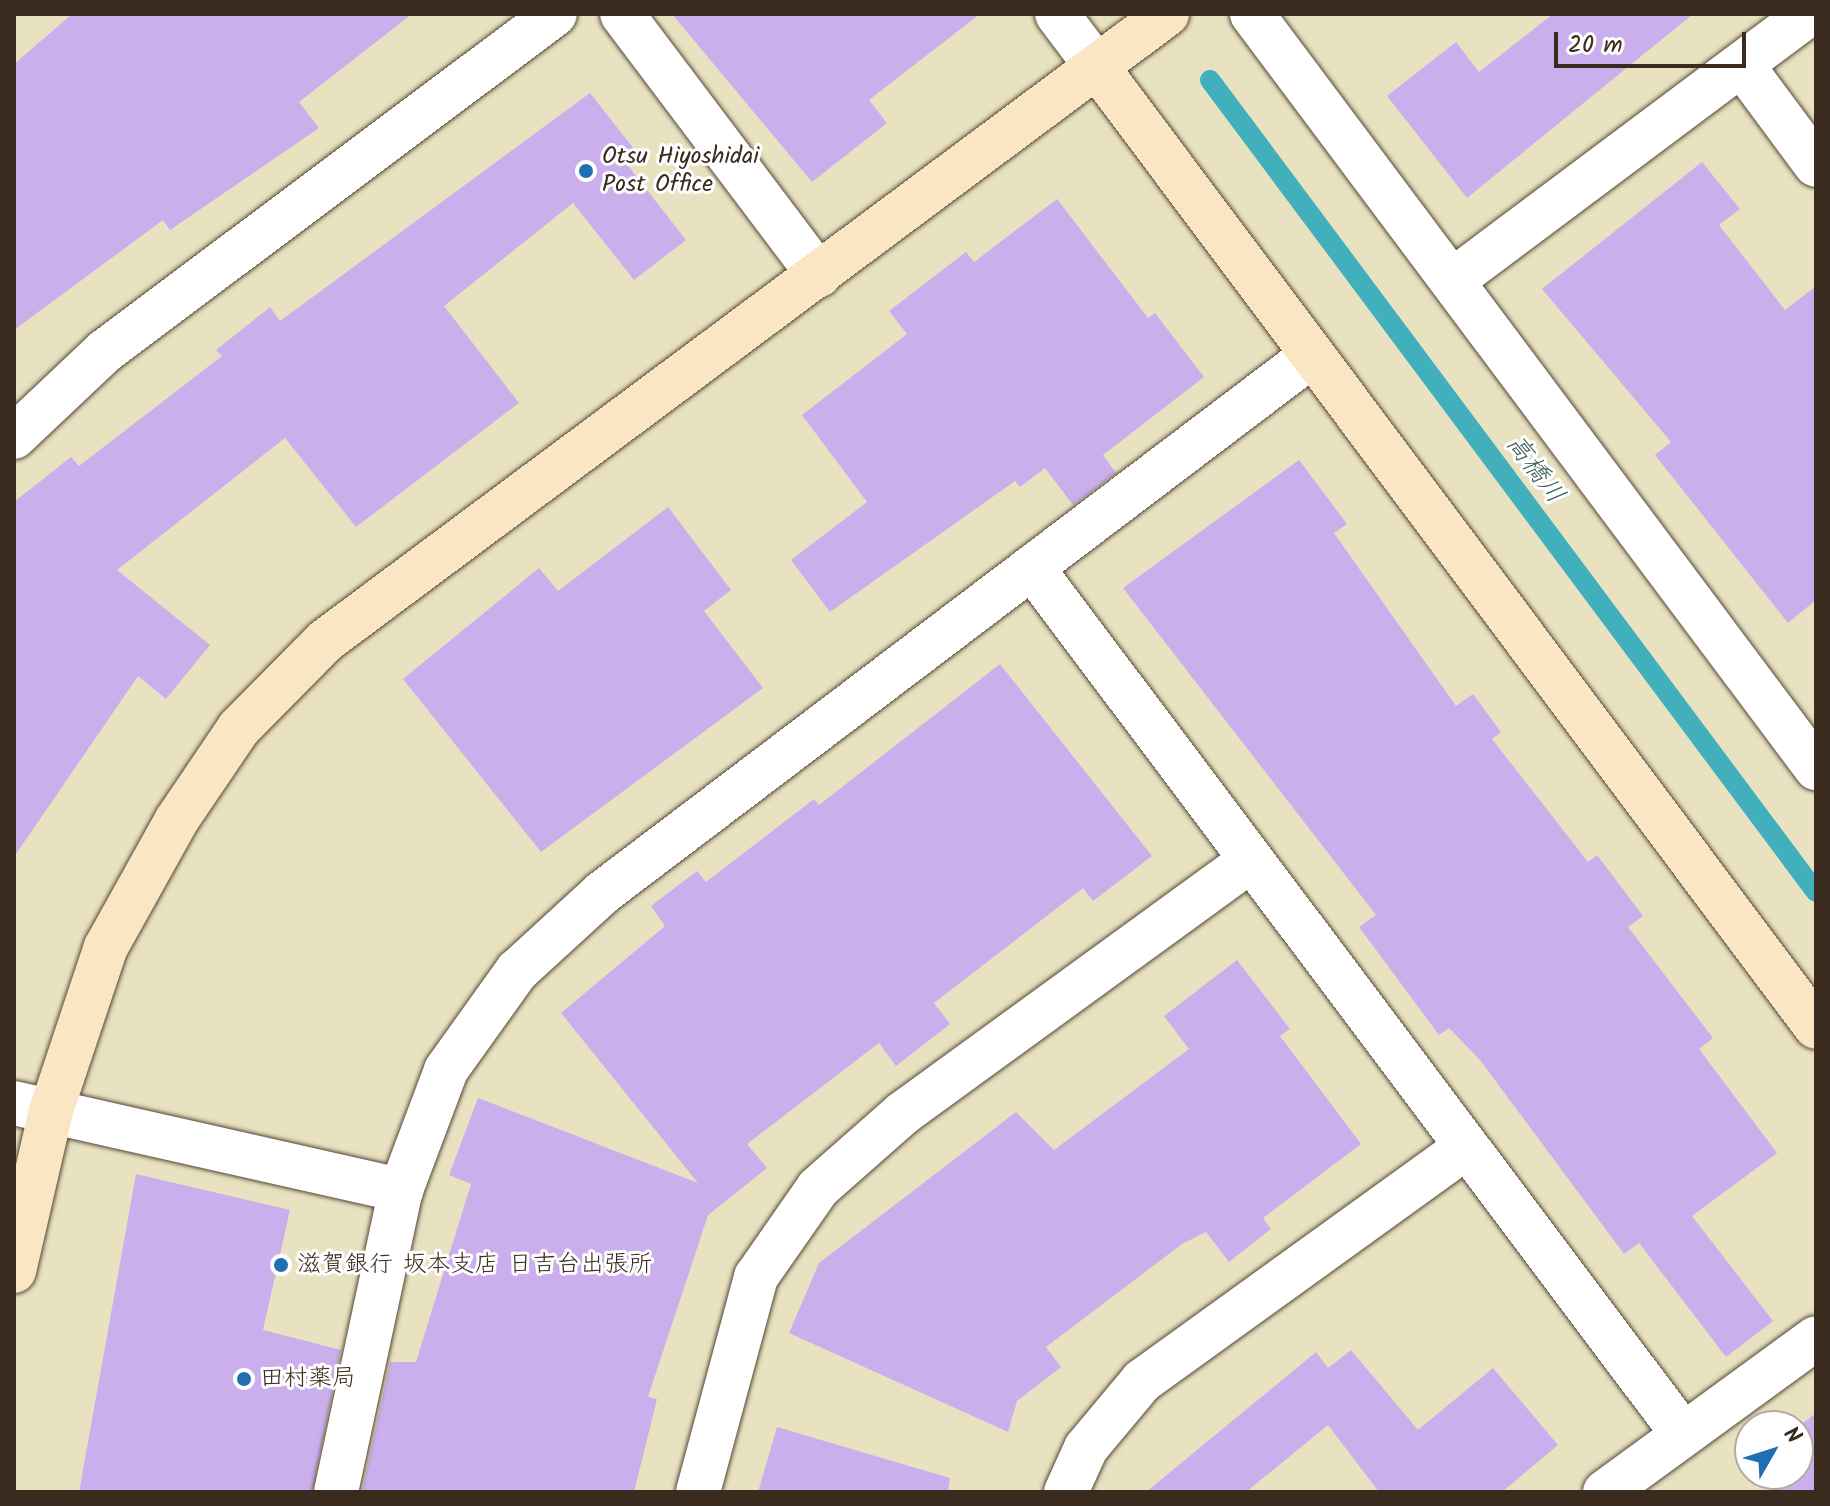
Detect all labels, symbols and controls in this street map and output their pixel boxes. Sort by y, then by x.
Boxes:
scale bar [1558,16,1750,66]
text: 20 m [1568,26,1623,65]
place label: Otsu Hiyoshidai Post Office [602,143,759,199]
marker: Otsu Hiyoshidai Post Office [577,162,595,180]
water label: 高橋川 [1498,429,1570,511]
place label: 滋賀銀行 坂本支店 日吉台出張所 [297,1251,652,1279]
marker: 滋賀銀行 坂本支店 日吉台出張所 [272,1256,290,1274]
place label: 田村薬局 [260,1365,356,1393]
marker: 田村薬局 [235,1370,253,1388]
north arrow [1734,1410,1814,1490]
text: N [1774,1419,1809,1452]

